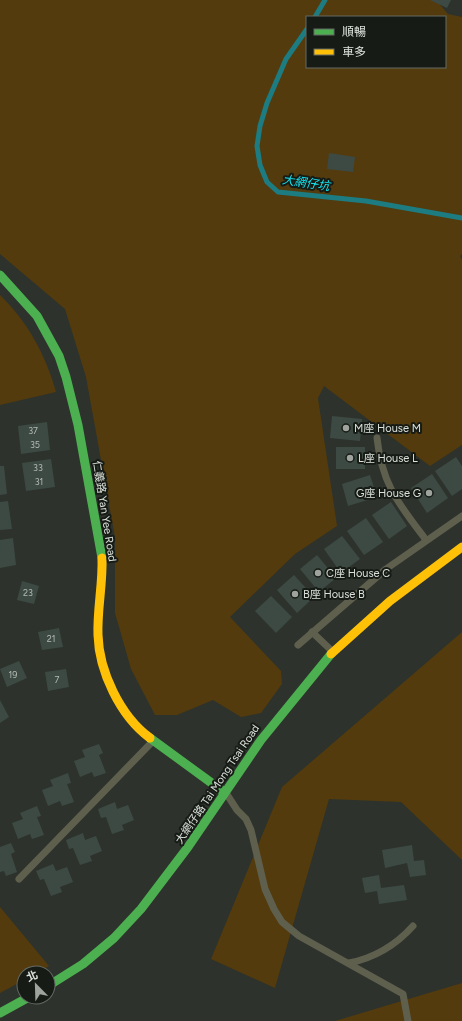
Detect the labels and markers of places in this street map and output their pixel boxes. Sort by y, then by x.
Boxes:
place label: M座 House M [354,422,421,435]
marker: M座 House M [341,423,351,433]
place label: L座 House L [358,452,418,465]
marker: L座 House L [345,453,355,463]
place label: G座 House G [356,487,421,500]
marker: G座 House G [424,488,434,498]
place label: C座 House C [326,567,390,580]
marker: C座 House C [313,568,323,578]
place label: B座 House B [303,588,365,601]
marker: B座 House B [290,589,300,599]

